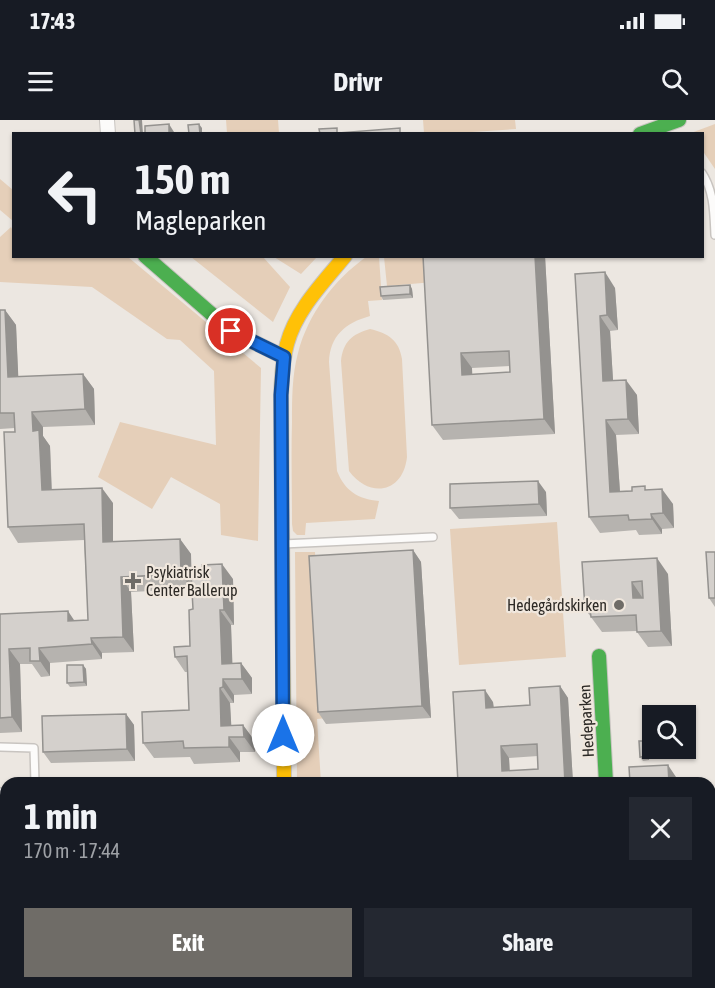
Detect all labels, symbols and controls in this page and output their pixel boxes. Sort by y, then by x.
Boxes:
text: 17:43 [30,8,75,34]
icon: menu [24,65,57,98]
icon: search [658,65,691,98]
text: Drivr [333,66,382,97]
text: 150 m [135,155,230,203]
icon: left [36,156,114,234]
text: Magleparken [135,205,266,236]
pin [205,305,256,356]
icon: arrive [214,314,247,347]
place label: Psykiatrisk Center Ballerup [146,563,238,600]
marker: Psykiatrisk Center Ballerup [124,572,142,590]
place label: Hedegårdskirken [507,596,607,615]
marker: Hedegårdskirken [612,598,626,612]
street label: Hedeparken [575,684,598,758]
position arrow [251,703,315,767]
map controls [642,705,696,759]
button: search [642,705,696,759]
text: 1 min [24,795,98,837]
button: close [629,797,692,860]
text: 170 m · 17:44 [24,839,120,862]
button: Exit [24,908,352,977]
button: Share [364,908,692,977]

